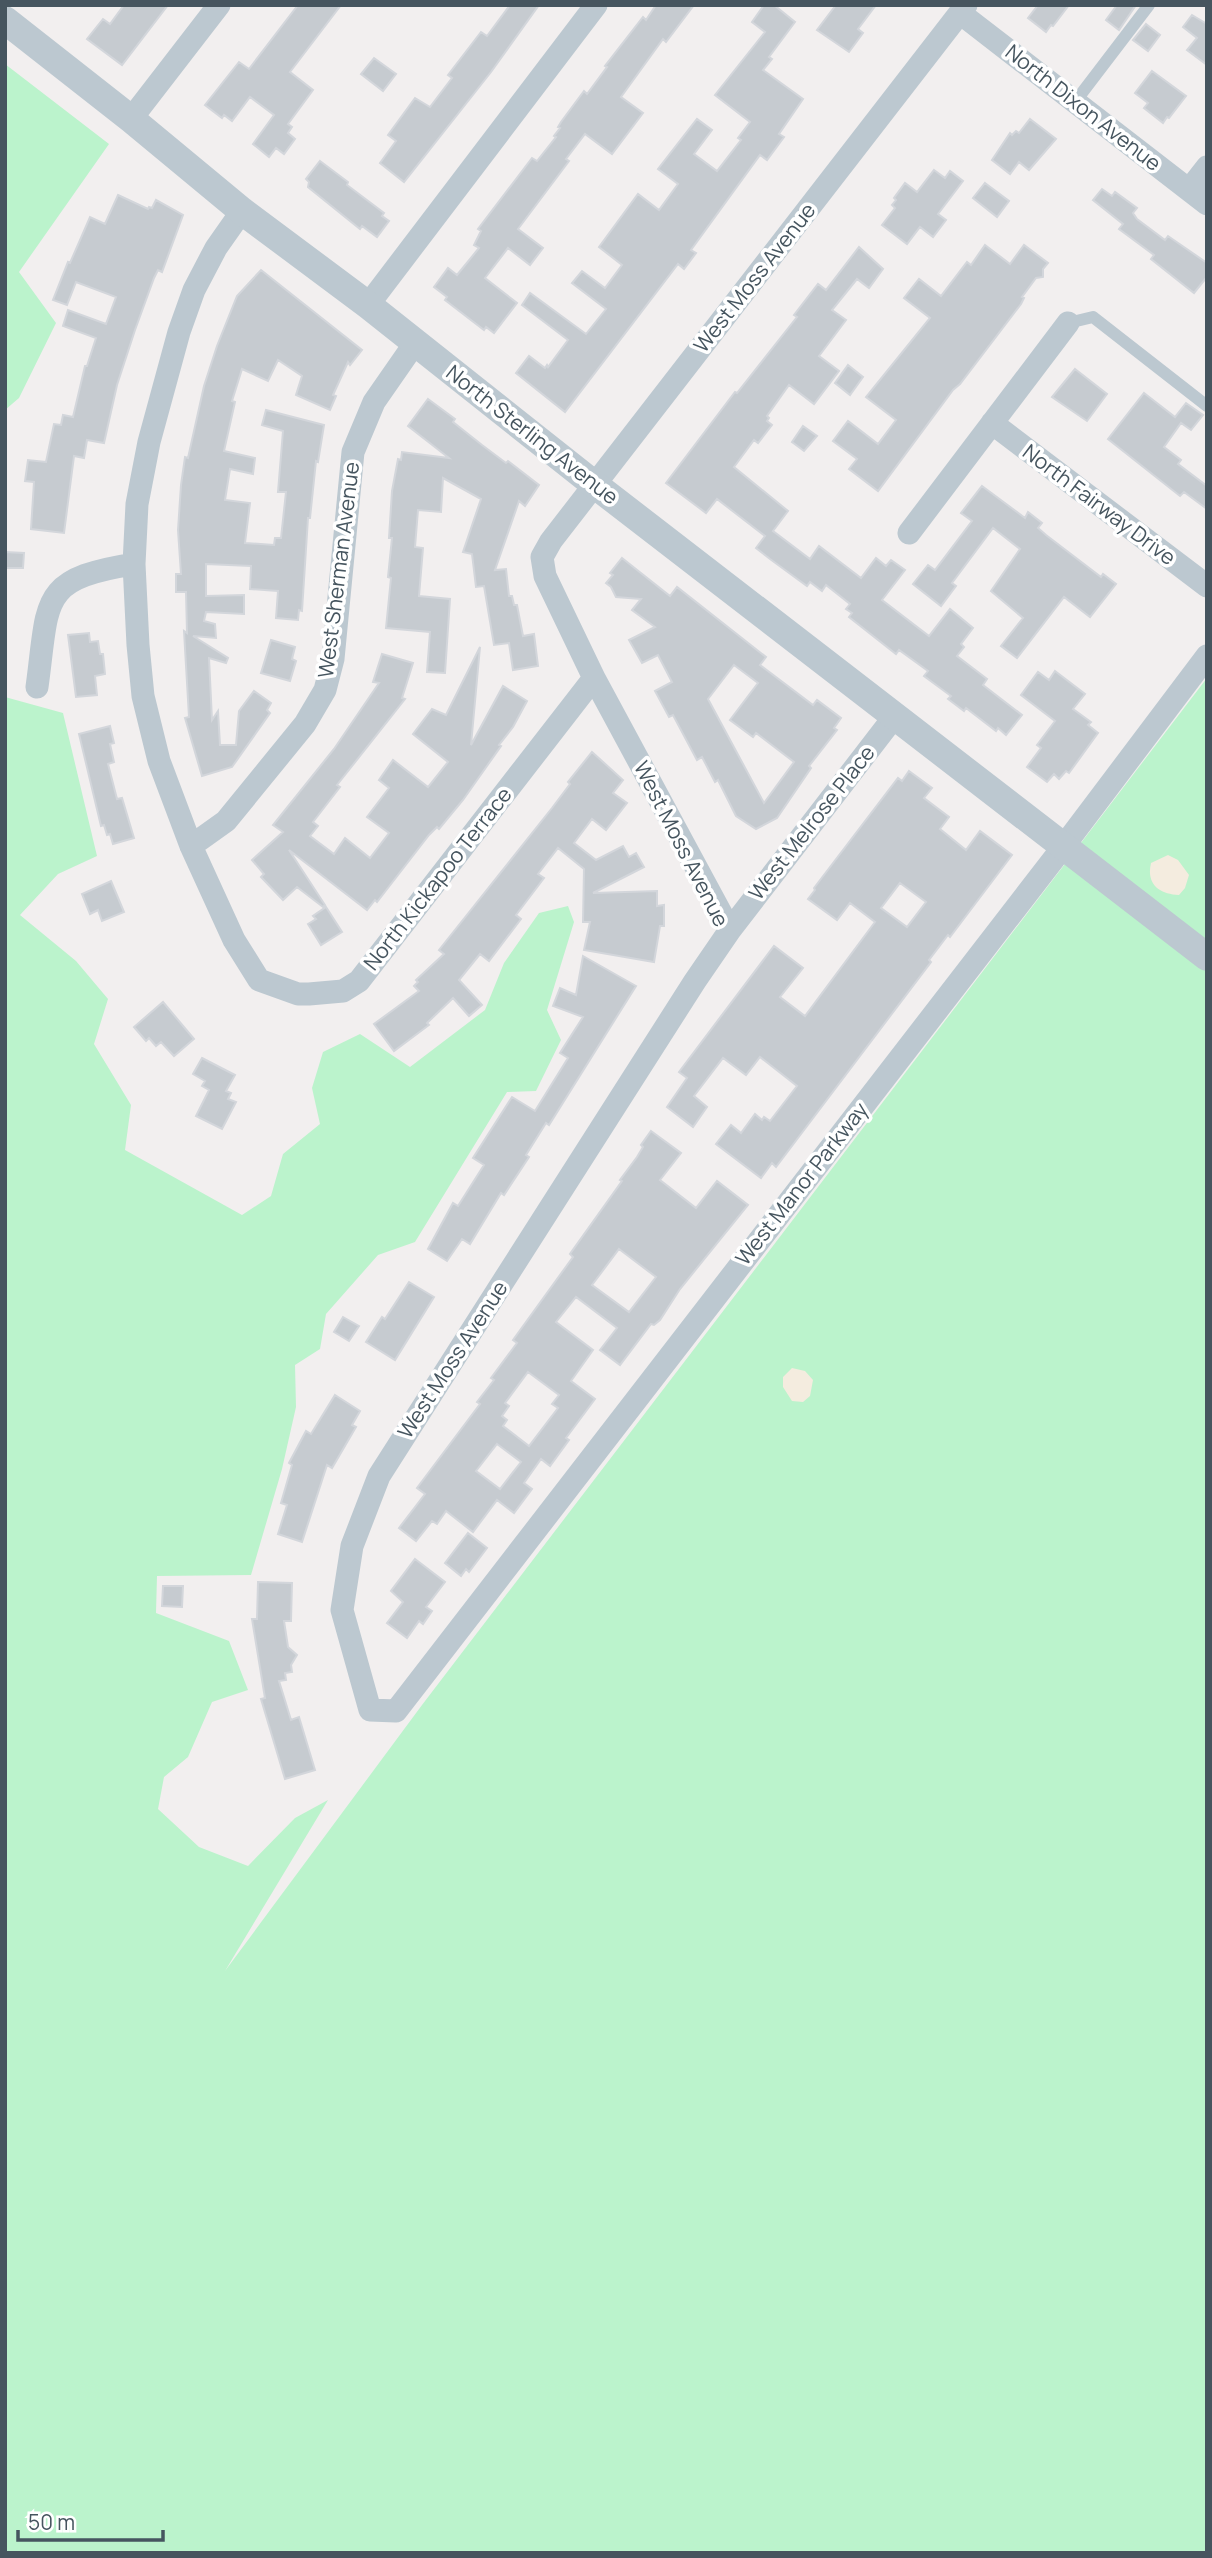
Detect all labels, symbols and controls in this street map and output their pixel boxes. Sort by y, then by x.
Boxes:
street label: North Dixon Avenue [1000,38,1167,177]
street label: West Moss Avenue [687,197,821,358]
street label: North Sterling Avenue [441,358,624,510]
street label: North Fairway Drive [1017,437,1182,571]
street label: West Sherman Avenue [311,460,365,680]
street label: West Melrose Place [742,739,880,906]
street label: West Moss Avenue [628,756,736,931]
street label: North Kickapoo Terrace [357,781,518,976]
street label: West Manor Parkway [729,1096,874,1271]
street label: West Moss Avenue [391,1275,514,1444]
scale bar [18,2498,163,2542]
text: 50 m [28,2508,75,2536]

